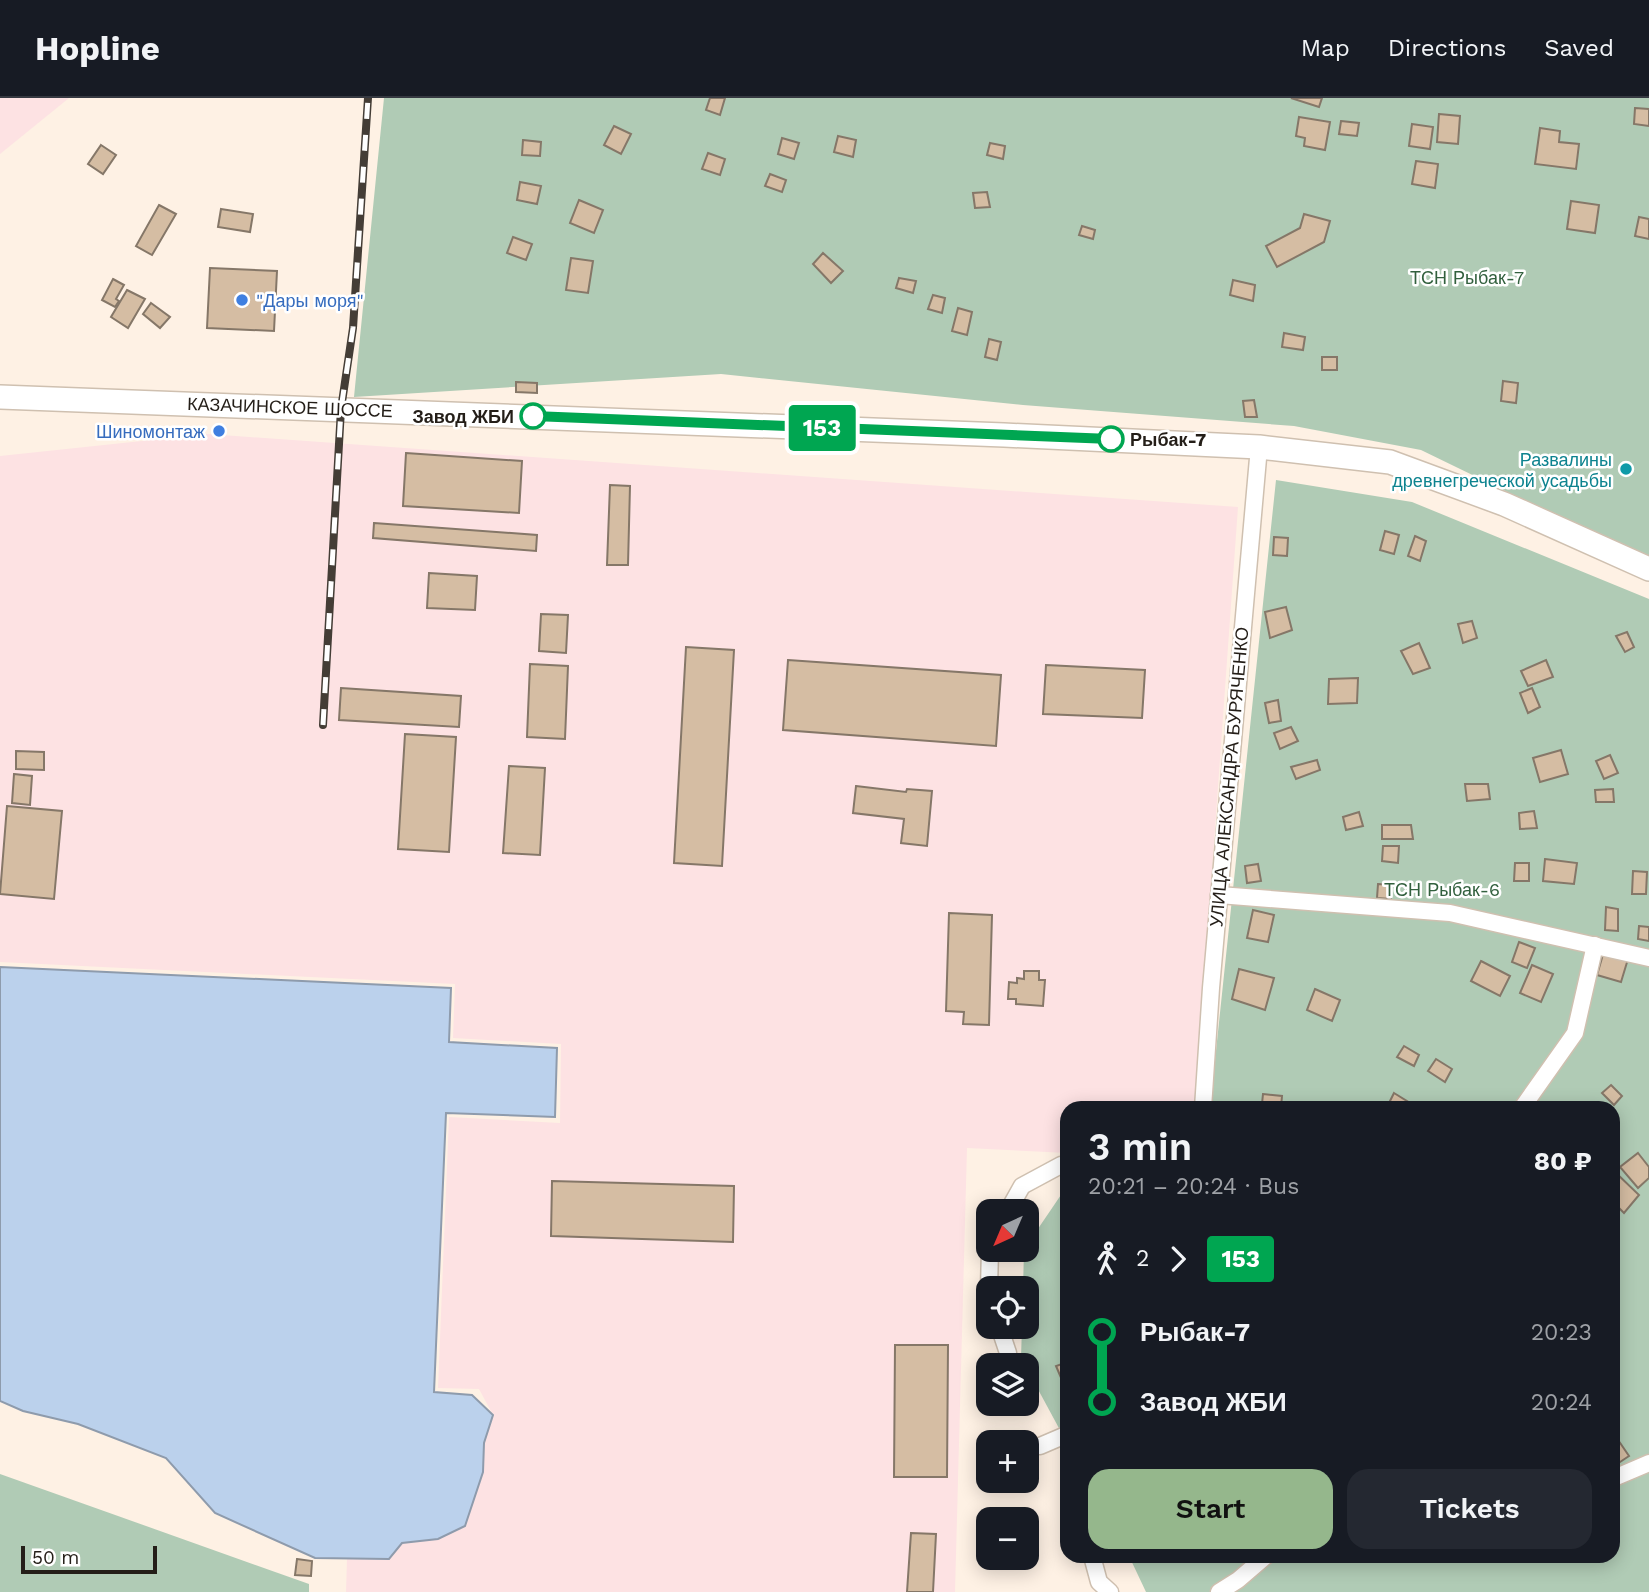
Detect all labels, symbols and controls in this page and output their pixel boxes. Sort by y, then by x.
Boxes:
text: Hopline [35,29,160,68]
text: Map [1301,34,1350,62]
text: Directions [1388,34,1506,62]
text: Saved [1544,34,1614,62]
park label: ТСН Рыбак-7 [1410,267,1524,288]
place label: "Дары моря" [256,290,364,311]
marker: "Дары моря" [234,292,250,308]
street label: КАЗАЧИНСКОЕ ШОССЕ [187,393,393,421]
marker: Завод ЖБИ [520,403,546,429]
line badge: 153 [782,405,862,451]
place label: Завод ЖБИ [412,406,514,427]
text: 153 [803,414,841,442]
place label: Шиномонтаж [96,421,205,442]
marker: Шиномонтаж [211,423,227,439]
marker: Рыбак-7 [1098,426,1124,452]
place label: Рыбак-7 [1130,429,1206,450]
place label: Развалины древнегреческой усадьбы [1392,449,1612,491]
marker: Развалины древнегреческой усадьбы [1618,461,1634,477]
street label: УЛИЦА АЛЕКСАНДРА БУРЯЧЕНКО [1205,626,1253,928]
park label: ТСН Рыбак-6 [1384,879,1500,900]
text: 3 min [1088,1125,1192,1169]
text: 80 ₽ [1534,1146,1592,1176]
text: 20:21 – 20:24 · Bus [1088,1173,1299,1200]
north arrow [976,1199,1040,1262]
map controls [976,1199,1039,1570]
icon: walk [1088,1240,1126,1278]
icon: forward [1159,1240,1197,1278]
text: 2 [1136,1245,1149,1272]
text: 153 [1221,1245,1260,1273]
button: locate [976,1276,1039,1339]
text: Рыбак-7 [1140,1317,1250,1347]
text: 20:23 [1531,1319,1592,1346]
button: layers [976,1353,1039,1416]
text: Завод ЖБИ [1140,1387,1287,1417]
text: 20:24 [1531,1389,1592,1416]
button: + [976,1430,1039,1493]
button: Start [1088,1469,1333,1549]
button: Tickets [1347,1469,1592,1549]
button: − [976,1507,1039,1570]
scale bar [21,1543,158,1575]
text: 50 m [32,1546,79,1569]

